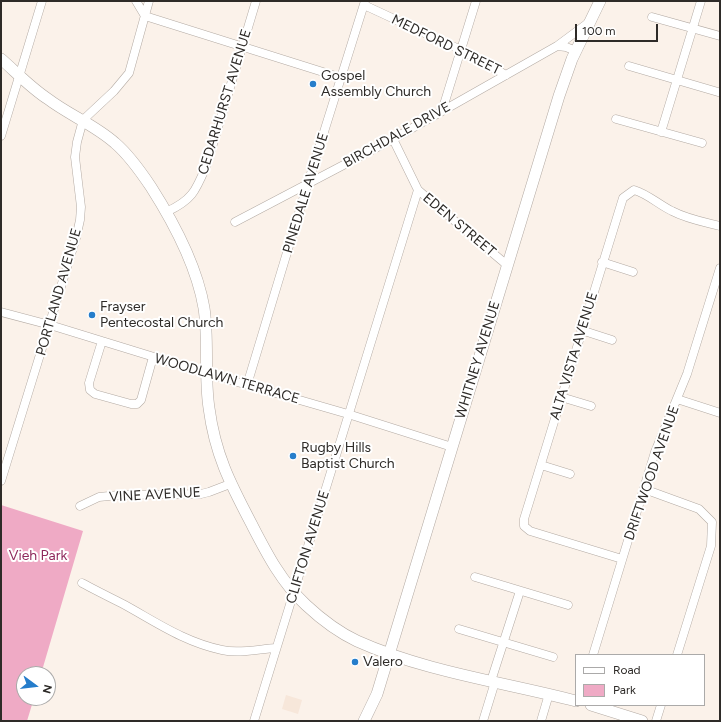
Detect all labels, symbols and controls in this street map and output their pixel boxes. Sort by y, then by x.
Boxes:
street label: MEDFORD STREET [389,11,503,79]
scale bar [577,16,660,42]
text: 100 m [582,24,616,38]
street label: CEDARHURST AVENUE [195,27,255,177]
place label: Gospel Assembly Church [321,68,431,100]
marker: Gospel Assembly Church [308,79,318,89]
street label: BIRCHDALE DRIVE [340,99,454,171]
street label: PINEDALE AVENUE [280,131,332,255]
street label: EDEN STREET [419,190,499,260]
street label: PORTLAND AVENUE [33,226,85,358]
street label: ALTA VISTA AVENUE [547,290,601,422]
place label: Frayser Pentecostal Church [100,299,223,332]
street label: WHITNEY AVENUE [452,299,504,421]
marker: Frayser Pentecostal Church [87,310,97,320]
street label: WOODLAWN TERRACE [153,350,301,408]
street label: DRIFTWOOD AVENUE [621,403,683,543]
place label: Rugby Hills Baptist Church [301,440,395,472]
marker: Rugby Hills Baptist Church [288,451,298,461]
street label: VINE AVENUE [109,484,201,506]
street label: CLIFTON AVENUE [283,488,333,606]
park label: Vieh Park [9,548,67,564]
place label: Valero [363,654,403,670]
legend [575,654,705,706]
marker: Valero [350,657,360,667]
text: Road [613,663,641,677]
north arrow [16,666,56,706]
text: N [40,683,54,695]
text: Park [613,683,636,697]

